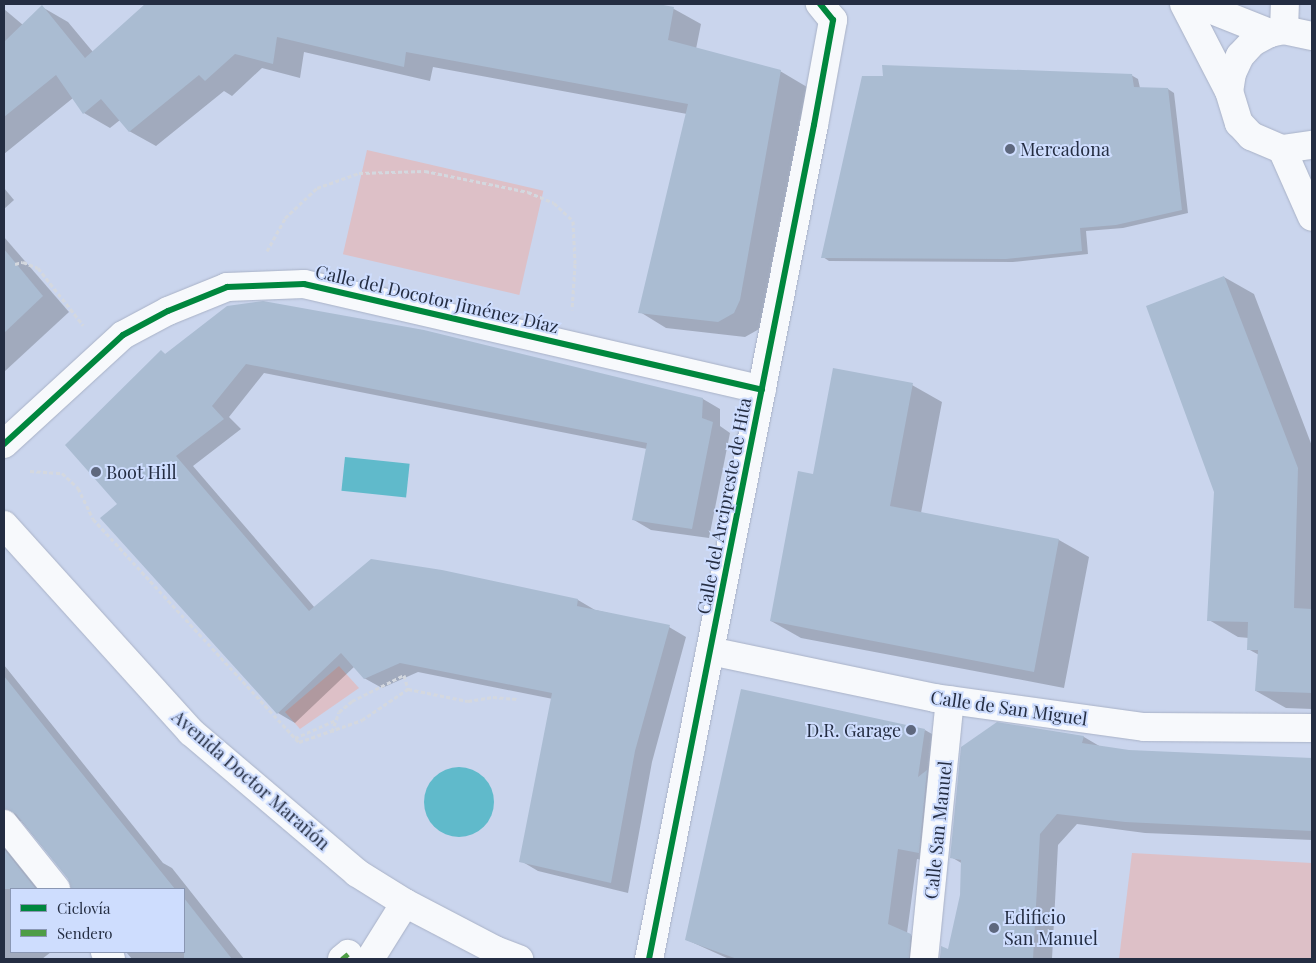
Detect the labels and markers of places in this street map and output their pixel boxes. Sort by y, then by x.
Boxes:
place label: Mercadona [1020,138,1110,160]
marker: Mercadona [1004,143,1016,155]
place label: Boot Hill [106,461,177,483]
marker: Boot Hill [90,466,102,478]
place label: D.R. Garage [806,719,901,741]
marker: D.R. Garage [905,724,917,736]
place label: Edificio San Manuel [1004,907,1098,950]
marker: Edificio San Manuel [988,922,1000,934]

